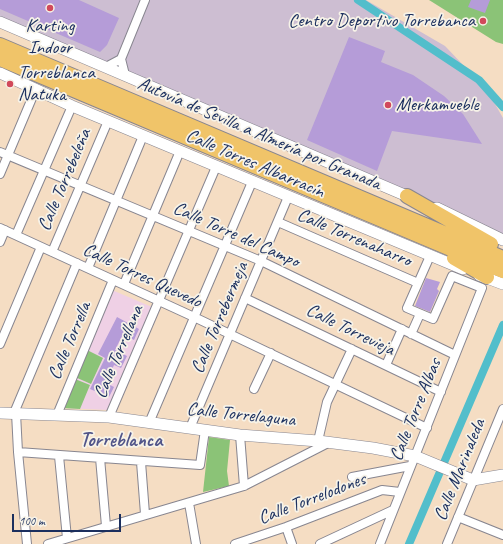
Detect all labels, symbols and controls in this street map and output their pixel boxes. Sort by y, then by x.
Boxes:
marker: Karting Indoor [45,3,55,13]
place label: Centro Deportivo Torrebanca [288,10,475,32]
place label: Karting Indoor [26,15,74,59]
marker: Centro Deportivo Torrebanca [478,16,488,26]
place label: Torreblanca Natuka [18,62,95,106]
street label: Autovía de Sevilla a Almería por Granada [134,72,384,196]
marker: Torreblanca Natuka [5,79,15,89]
place label: Merkamueble [396,94,479,116]
marker: Merkamueble [383,100,393,110]
street label: Calle Torres Albarracín [182,124,328,204]
street label: Calle Torrebeleña [33,126,97,234]
street label: Calle Torre del Campo [169,197,303,273]
street label: Calle Torrenaharro [293,204,415,272]
street label: Calle Torres Quevedo [79,239,205,313]
street label: Calle Torrebermeja [186,259,254,377]
street label: Calle Torrella [43,299,97,383]
street label: Calle Torrevieja [302,299,398,361]
street label: Calle Torrellana [89,302,149,402]
street label: Calle Torre Albas [385,355,447,465]
street label: Calle Torrelaguna [186,398,296,432]
street label: Calle Marinaleda [429,416,491,524]
district label: Torreblanca [80,429,162,453]
street label: Calle Torrelodones [255,468,369,530]
scale bar [14,506,123,532]
text: 100 m [19,513,45,529]

